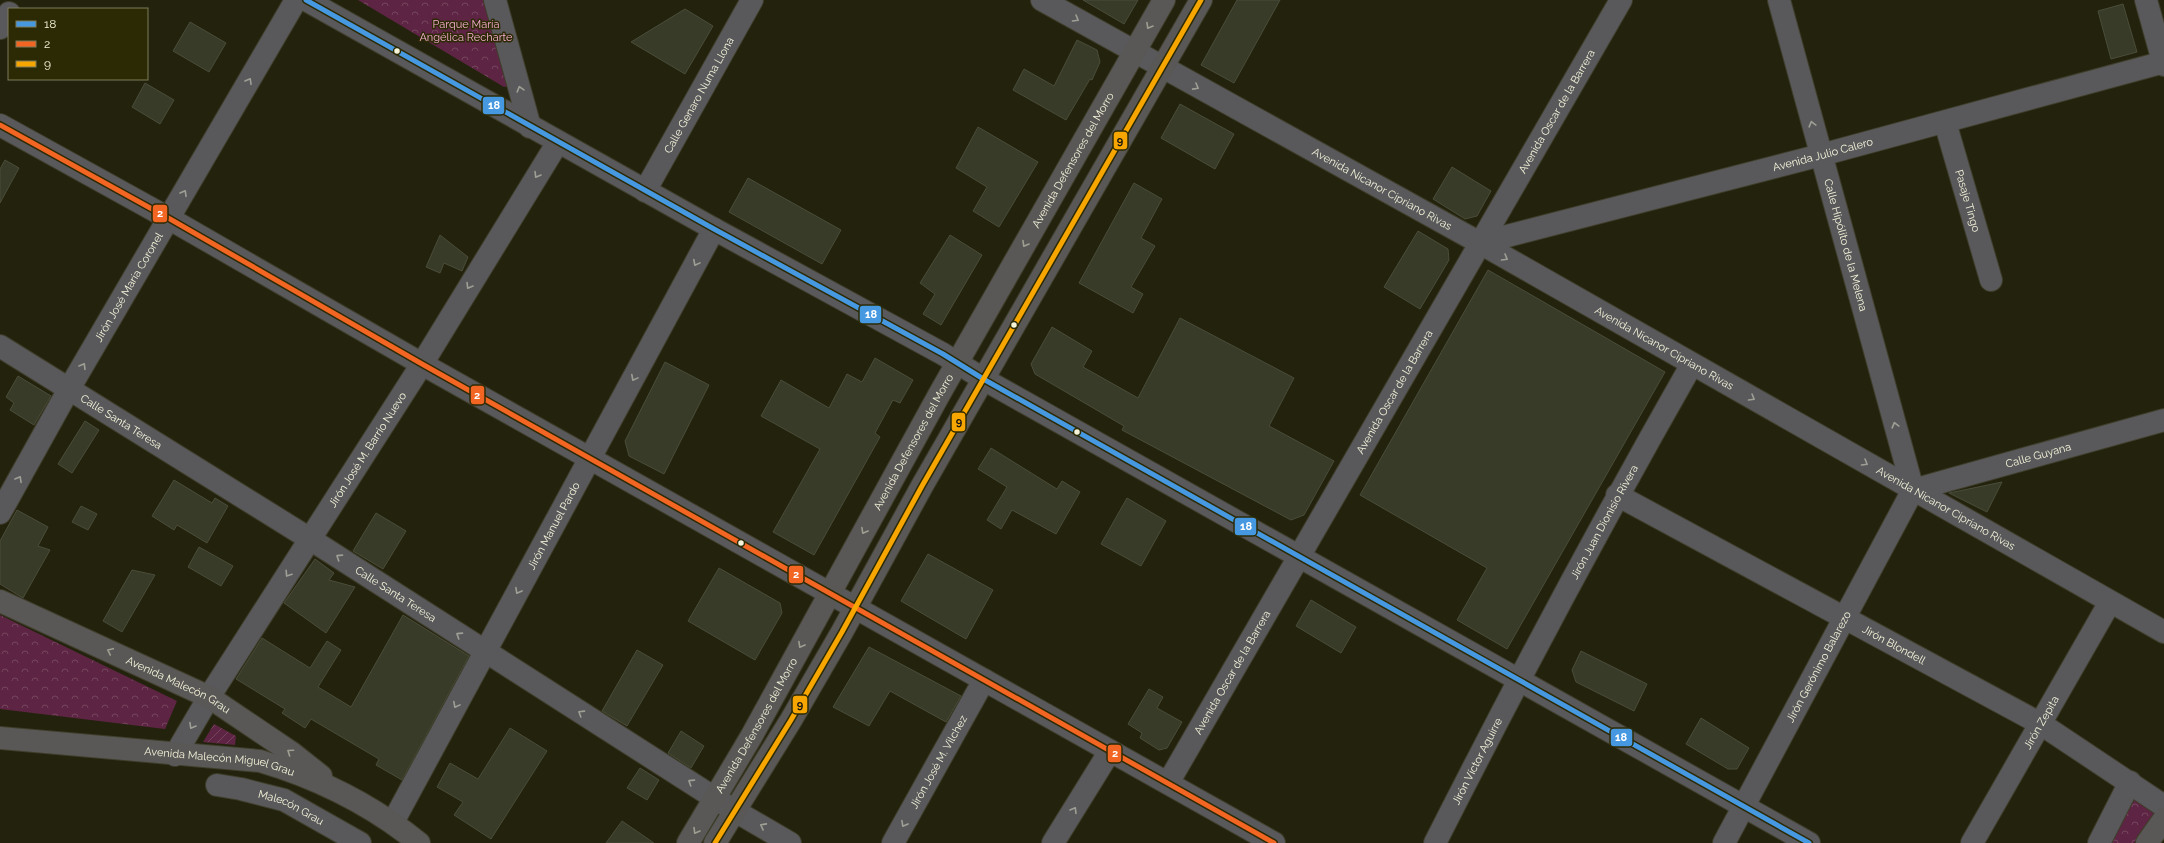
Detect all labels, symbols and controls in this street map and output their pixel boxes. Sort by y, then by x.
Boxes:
legend [8,8,148,80]
one-way arrow [1072,15,1079,22]
text: 18 [44,17,56,31]
park label: Parque María Angélica Recharte [419,18,513,44]
one-way arrow [1147,22,1154,29]
street label: Calle Genaro Numa Llona [661,35,736,155]
text: 2 [44,37,50,51]
unlabelled marker [392,46,402,56]
street label: Avenida Oscar de la Barrera [1516,47,1598,176]
text: 9 [44,57,51,71]
one-way arrow [245,78,252,85]
one-way arrow [1191,82,1199,89]
one-way arrow [516,86,525,93]
street label: Avenida Defensores del Morro [1029,90,1117,230]
line badge: 18 [482,96,505,115]
text: 18 [488,99,500,112]
one-way arrow [1809,121,1817,127]
line badge: 9 [1113,131,1128,150]
text: 9 [1117,135,1124,148]
street label: Avenida Julio Calero [1771,135,1875,174]
street label: Avenida Nicanor Cipriano Rivas [1310,145,1454,233]
street label: Pasaje Tingo [1953,168,1983,234]
one-way arrow [535,171,542,178]
street label: Calle Hipólito de la Melena [1822,177,1870,313]
one-way arrow [180,190,187,197]
line badge: 2 [152,204,168,223]
text: 2 [157,207,163,220]
street label: Jirón José María Coronel [92,230,165,344]
one-way arrow [1023,240,1030,247]
one-way arrow [1501,253,1508,260]
one-way arrow [693,259,700,267]
one-way arrow [467,282,474,289]
street label: Avenida Nicanor Cipriano Rivas [1593,303,1736,392]
line badge: 18 [859,305,882,324]
text: 18 [865,308,877,321]
unlabelled marker [1009,320,1019,330]
street label: Avenida Oscar de la Barrera [1353,328,1435,456]
one-way arrow [78,363,85,370]
street label: Avenida Defensores del Morro [870,371,956,512]
one-way arrow [631,374,638,381]
line badge: 2 [470,385,485,405]
street label: Jirón José M. Barrio Nuevo [326,389,409,510]
text: 2 [474,389,480,402]
street label: Calle Santa Teresa [78,391,165,452]
one-way arrow [1748,394,1755,401]
line badge: 9 [951,412,966,432]
text: 9 [956,416,963,429]
one-way arrow [1891,422,1900,429]
unlabelled marker [1072,427,1082,437]
street label: Calle Guyana [2004,440,2072,470]
one-way arrow [1861,458,1868,465]
street label: Jirón Juan Dionisio Rivera [1568,462,1641,581]
street label: Avenida Nicanor Cipriano Rivas [1874,463,2018,553]
one-way arrow [14,476,22,483]
street label: Jirón Manuel Pardo [524,479,583,572]
line badge: 18 [1234,517,1257,536]
text: 18 [1240,520,1252,533]
one-way arrow [861,527,869,534]
unlabelled marker [736,538,746,548]
one-way arrow [336,555,343,562]
street label: Calle Santa Teresa [353,563,439,625]
line badge: 2 [788,565,804,584]
text: 2 [793,568,799,581]
one-way arrow [286,569,293,576]
one-way arrow [516,586,523,594]
street label: Avenida Oscar de la Barrera [1191,608,1273,736]
street label: Jirón Gerónimo Balarezo [1783,608,1854,725]
street label: Jirón Blondell [1860,622,1928,667]
one-way arrow [457,633,464,640]
one-way arrow [799,641,806,648]
one-way arrow [107,648,114,656]
street label: Avenida Malecón Grau [124,653,233,716]
street label: Avenida Defensores del Morro [713,655,800,795]
street label: Jirón Zepita [2021,693,2061,751]
line badge: 9 [792,695,808,714]
text: 9 [797,699,804,712]
one-way arrow [454,701,461,708]
one-way arrow [578,710,585,717]
street label: Jirón José M. Vilchez [907,712,970,811]
street label: Jirón Víctor Aguirre [1449,715,1505,807]
one-way arrow [190,722,197,729]
line badge: 18 [1610,728,1633,747]
text: 18 [1615,731,1627,744]
street label: Avenida Malecón Miguel Grau [144,744,296,778]
line badge: 2 [1107,744,1122,763]
text: 2 [1112,747,1118,760]
one-way arrow [287,750,294,757]
one-way arrow [688,779,695,787]
street label: Malecón Grau [257,787,326,828]
one-way arrow [1069,807,1076,814]
one-way arrow [901,820,908,827]
one-way arrow [760,824,767,831]
one-way arrow [693,826,700,834]

